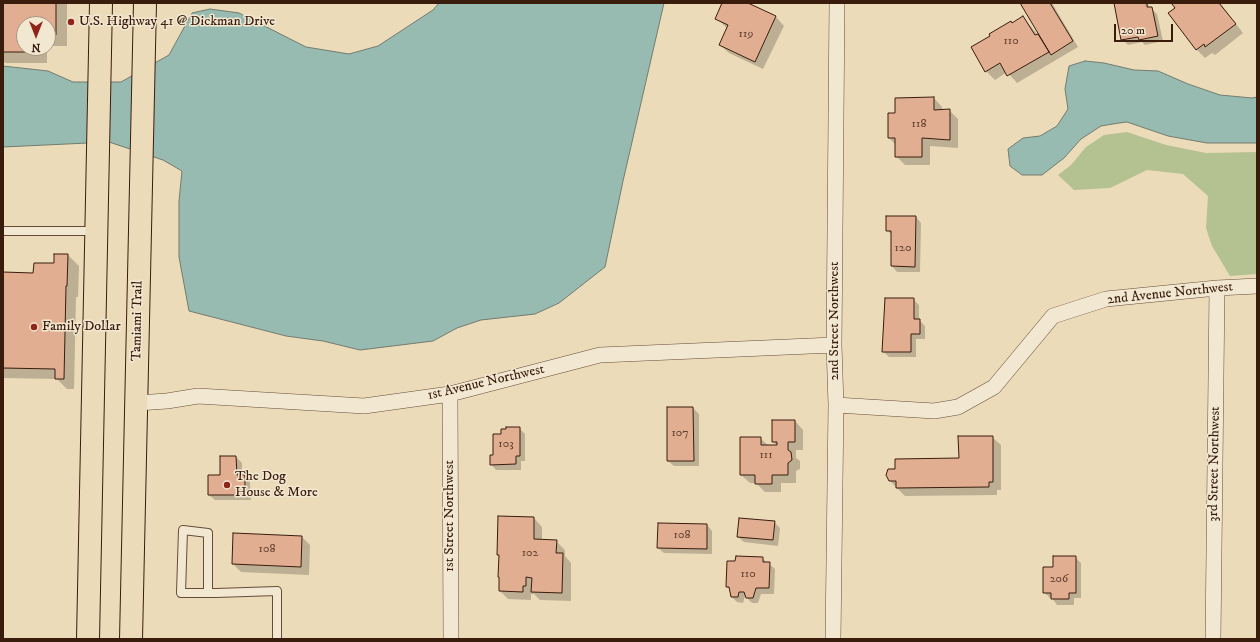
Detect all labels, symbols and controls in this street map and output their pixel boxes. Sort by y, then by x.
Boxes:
place label: U.S. Highway 41 @ Dickman Drive [79,14,275,30]
north arrow [16,16,56,56]
scale bar [1116,16,1175,42]
marker: U.S. Highway 41 @ Dickman Drive [66,17,76,27]
text: 20 m [1121,23,1145,38]
house number: 119 [739,28,753,42]
house number: 110 [1003,35,1019,49]
text: N [31,40,41,54]
house number: 118 [912,118,926,132]
house number: 120 [895,242,911,256]
street label: 2nd Street Northwest [827,261,843,381]
street label: 2nd Avenue Northwest [1106,279,1234,309]
street label: Tamiami Trail [129,281,147,361]
place label: Family Dollar [42,319,121,335]
marker: Family Dollar [29,322,39,332]
street label: 1st Avenue Northwest [426,361,546,405]
street label: 3rd Street Northwest [1206,406,1224,522]
house number: 107 [671,427,689,441]
house number: 103 [498,438,514,452]
house number: 111 [759,449,773,463]
street label: 1st Street Northwest [442,460,458,572]
place label: The Dog House & More [235,469,318,502]
marker: The Dog House & More [222,480,232,490]
house number: 108 [674,529,690,543]
house number: 108 [259,543,275,557]
house number: 102 [522,547,538,561]
house number: 110 [740,568,756,582]
house number: 206 [1050,573,1068,587]

